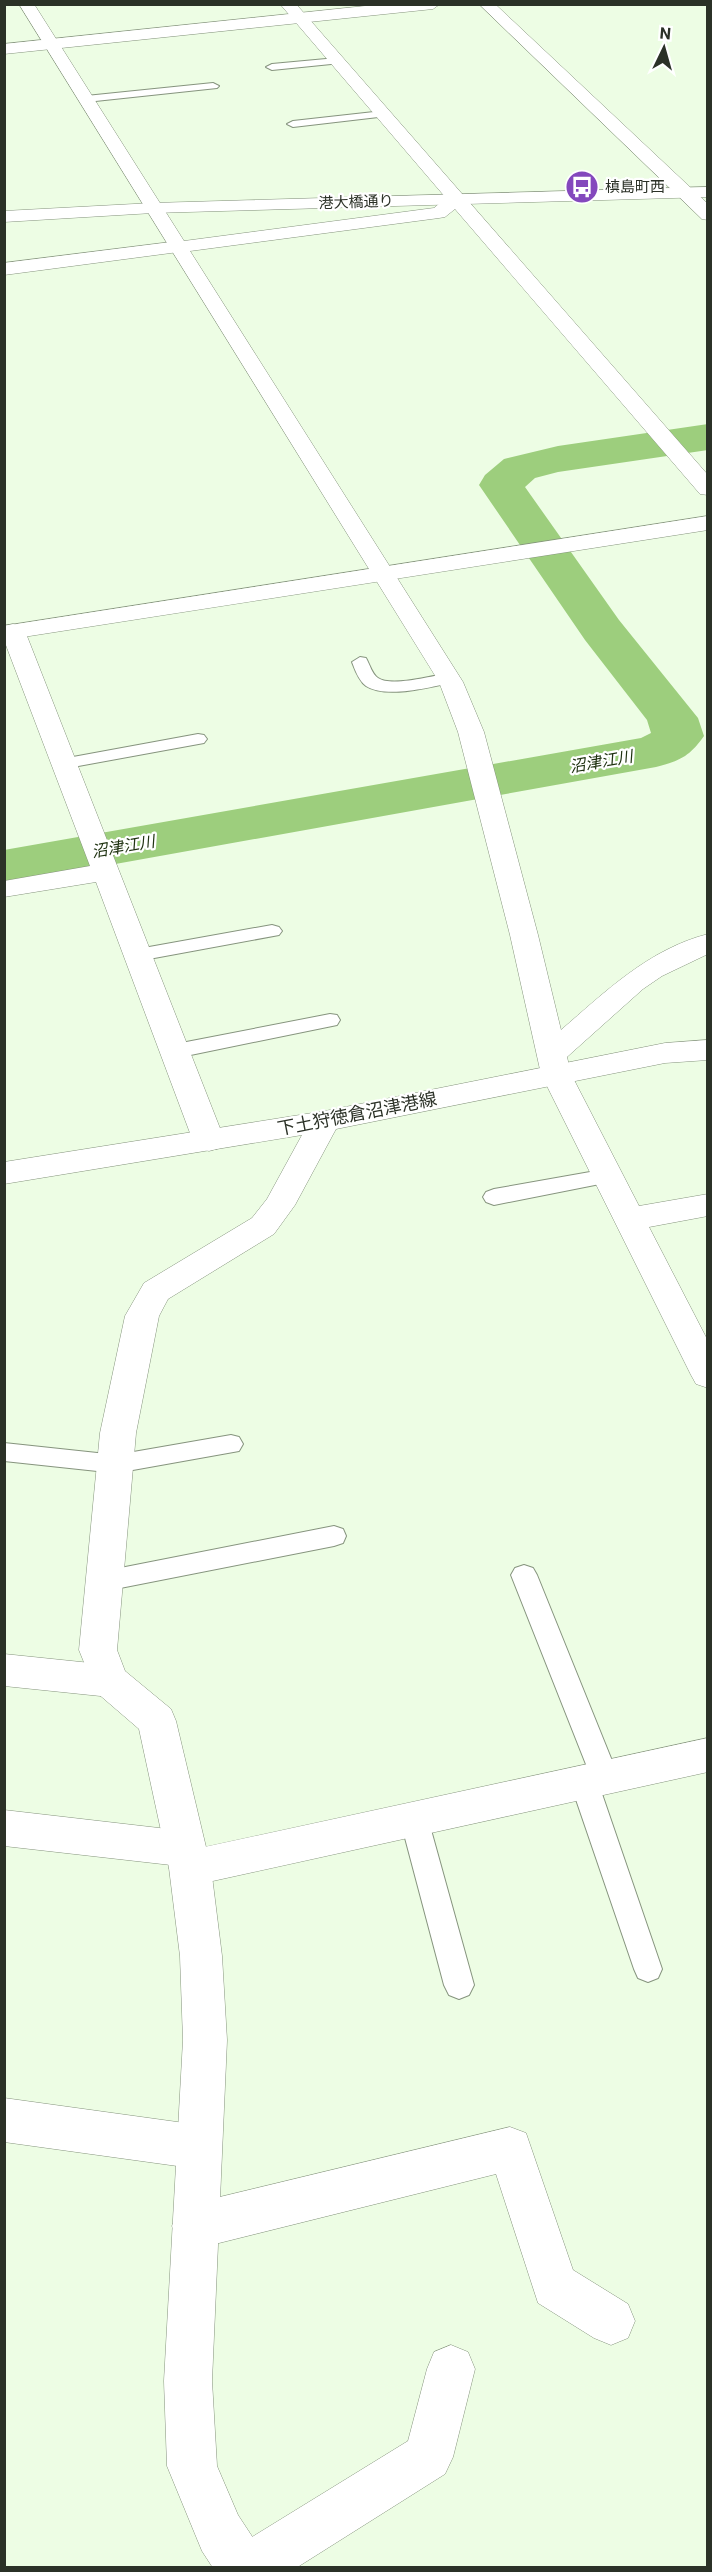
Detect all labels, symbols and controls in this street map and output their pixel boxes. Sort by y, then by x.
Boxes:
north arrow [634,18,694,78]
text: N [659,24,672,44]
bus stop icon: 槙島町西 [564,169,600,205]
place label: 槙島町西 [605,178,665,196]
street label: 港大橋通り [318,192,394,212]
water label: 沼津江川 [568,746,636,776]
water label: 沼津江川 [90,831,158,861]
street label: 下土狩徳倉沼津港線 [275,1088,438,1139]

